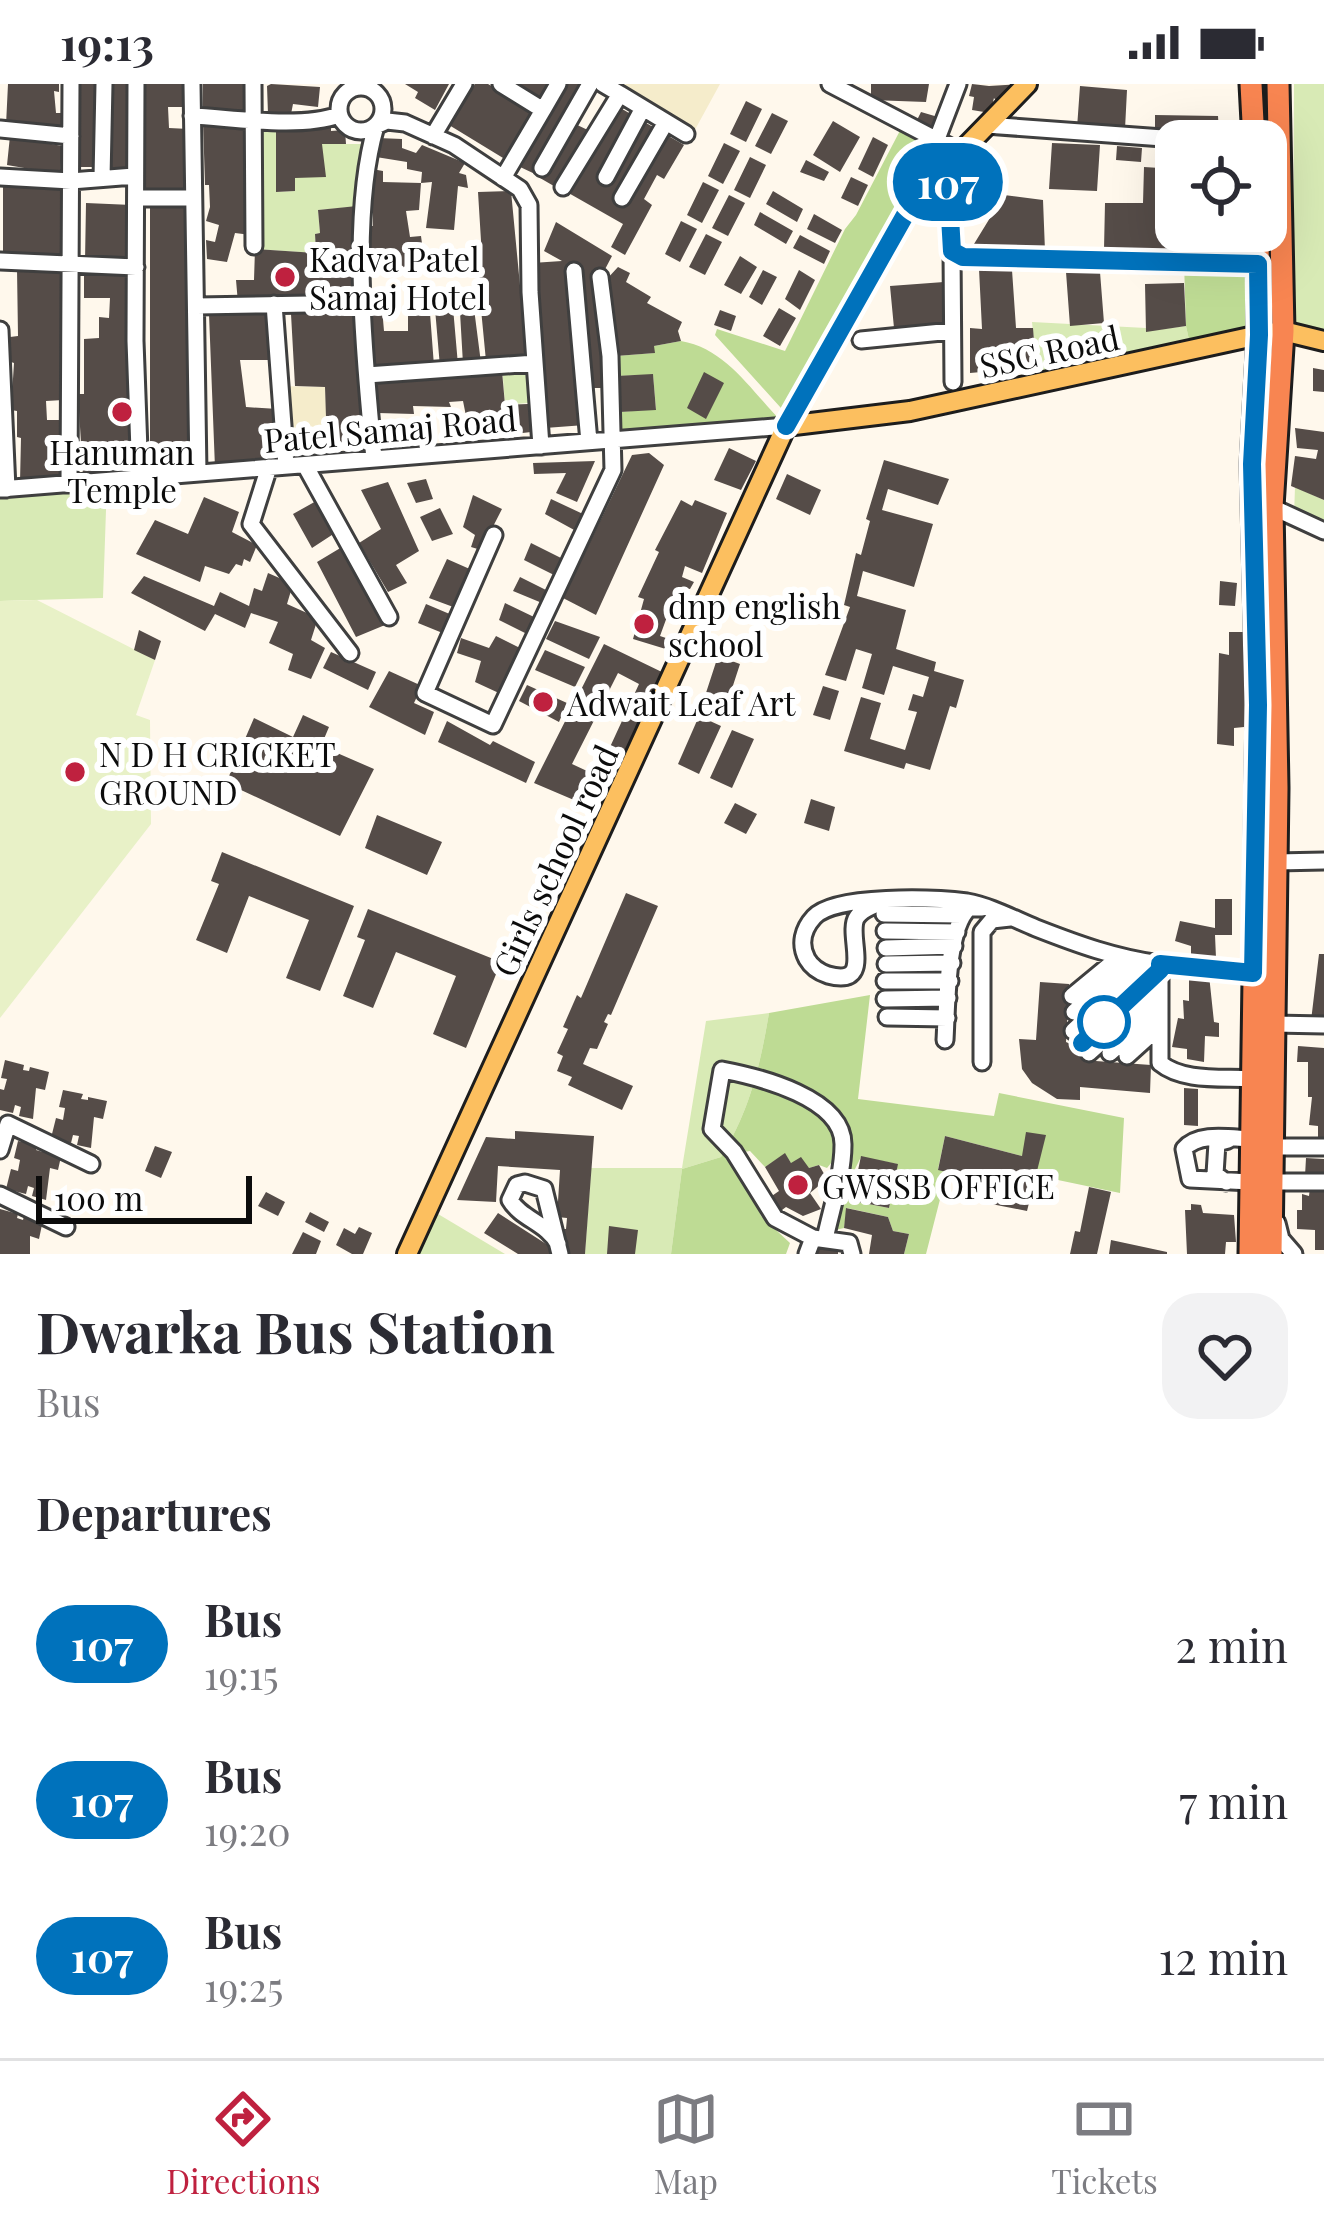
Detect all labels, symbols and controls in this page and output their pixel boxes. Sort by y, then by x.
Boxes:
text: 19:13 [60,12,154,72]
map controls [1155,120,1287,252]
button: locate [1155,120,1287,252]
line badge: 107 [879,143,1017,221]
text: 107 [917,154,979,210]
place label: Kadva Patel Samaj Hotel [309,236,486,318]
marker: Kadva Patel Samaj Hotel [272,264,298,290]
street label: SSC Road [975,314,1123,386]
street label: Patel Samaj Road [262,395,518,461]
marker: Hanuman Temple [109,399,135,425]
place label: Hanuman Temple [49,429,195,511]
place label: dnp english school [668,583,841,665]
marker: dnp english school [631,611,657,637]
place label: Adwait Leaf Art [566,680,797,724]
marker: Adwait Leaf Art [530,689,556,715]
place label: N D H CRICKET GROUND [99,731,336,813]
street label: Girls school road [481,737,627,983]
marker: N D H CRICKET GROUND [62,759,88,785]
unlabelled marker [1079,997,1129,1047]
place label: GWSSB OFFICE [822,1163,1055,1207]
scale bar [36,1170,252,1223]
marker: GWSSB OFFICE [785,1172,811,1198]
text: 100 m [54,1175,143,1219]
text: Dwarka Bus Station [36,1292,555,1368]
button: heart [1162,1293,1288,1419]
text: Bus [36,1375,100,1427]
text: Departures [36,1482,272,1542]
text: Bus [204,1588,282,1648]
text: 2 min [1175,1614,1288,1674]
text: 107 [71,1616,133,1672]
text: 19:15 [204,1648,279,1700]
text: Bus [204,1744,282,1804]
text: 7 min [1179,1770,1288,1830]
text: 107 [71,1772,133,1828]
text: 19:20 [204,1804,291,1856]
text: Bus [204,1900,282,1960]
text: 12 min [1159,1926,1288,1986]
text: 107 [71,1928,133,1984]
text: 19:25 [204,1960,284,2012]
tab: Directions [166,2086,320,2202]
tab: Map [653,2086,719,2202]
tab: Tickets [1051,2086,1158,2202]

